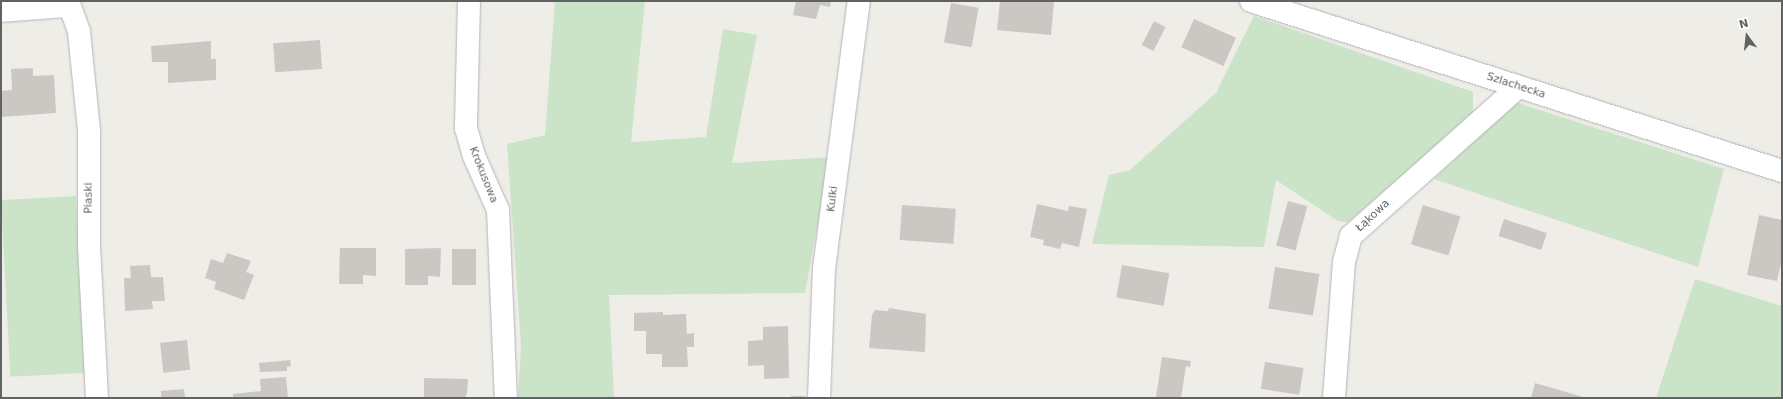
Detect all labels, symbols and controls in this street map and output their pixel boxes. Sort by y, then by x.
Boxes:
north arrow [1727,16,1767,56]
text: N [1738,16,1750,31]
street label: Szlachecka [1485,70,1547,102]
street label: Krokusowa [466,145,500,205]
street label: Piaski [82,182,96,214]
street label: Kulki [825,185,841,213]
street label: Łąkowa [1353,197,1393,235]

